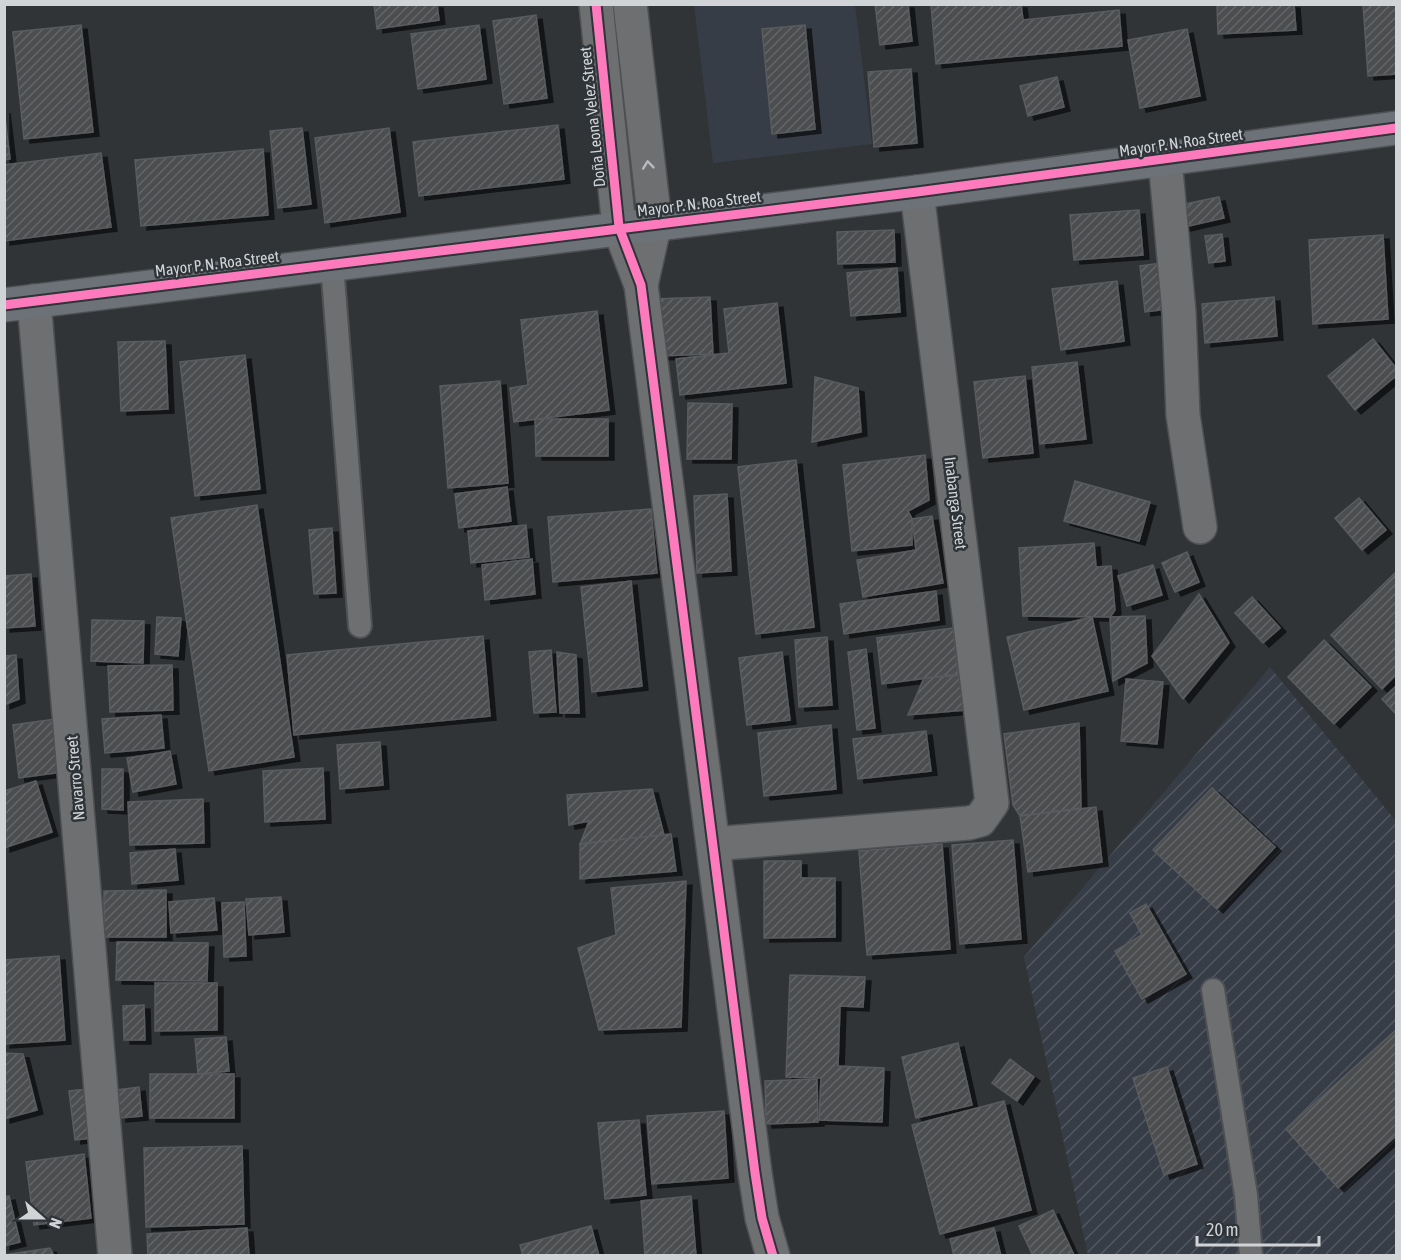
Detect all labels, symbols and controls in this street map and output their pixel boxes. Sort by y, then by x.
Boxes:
street label: Doña Leona Velez Street [576,45,608,188]
street label: Mayor P. N. Roa Street [1118,124,1245,161]
one-way arrow [642,160,655,169]
street label: Mayor P. N. Roa Street [636,186,763,221]
street label: Mayor P. N. Roa Street [154,246,281,281]
street label: Inabanga Street [940,456,971,551]
street label: Navarro Street [62,734,88,821]
north arrow [12,1188,72,1248]
scale bar [1197,1209,1318,1247]
text: N [46,1216,66,1231]
text: 20 m [1206,1219,1238,1240]

